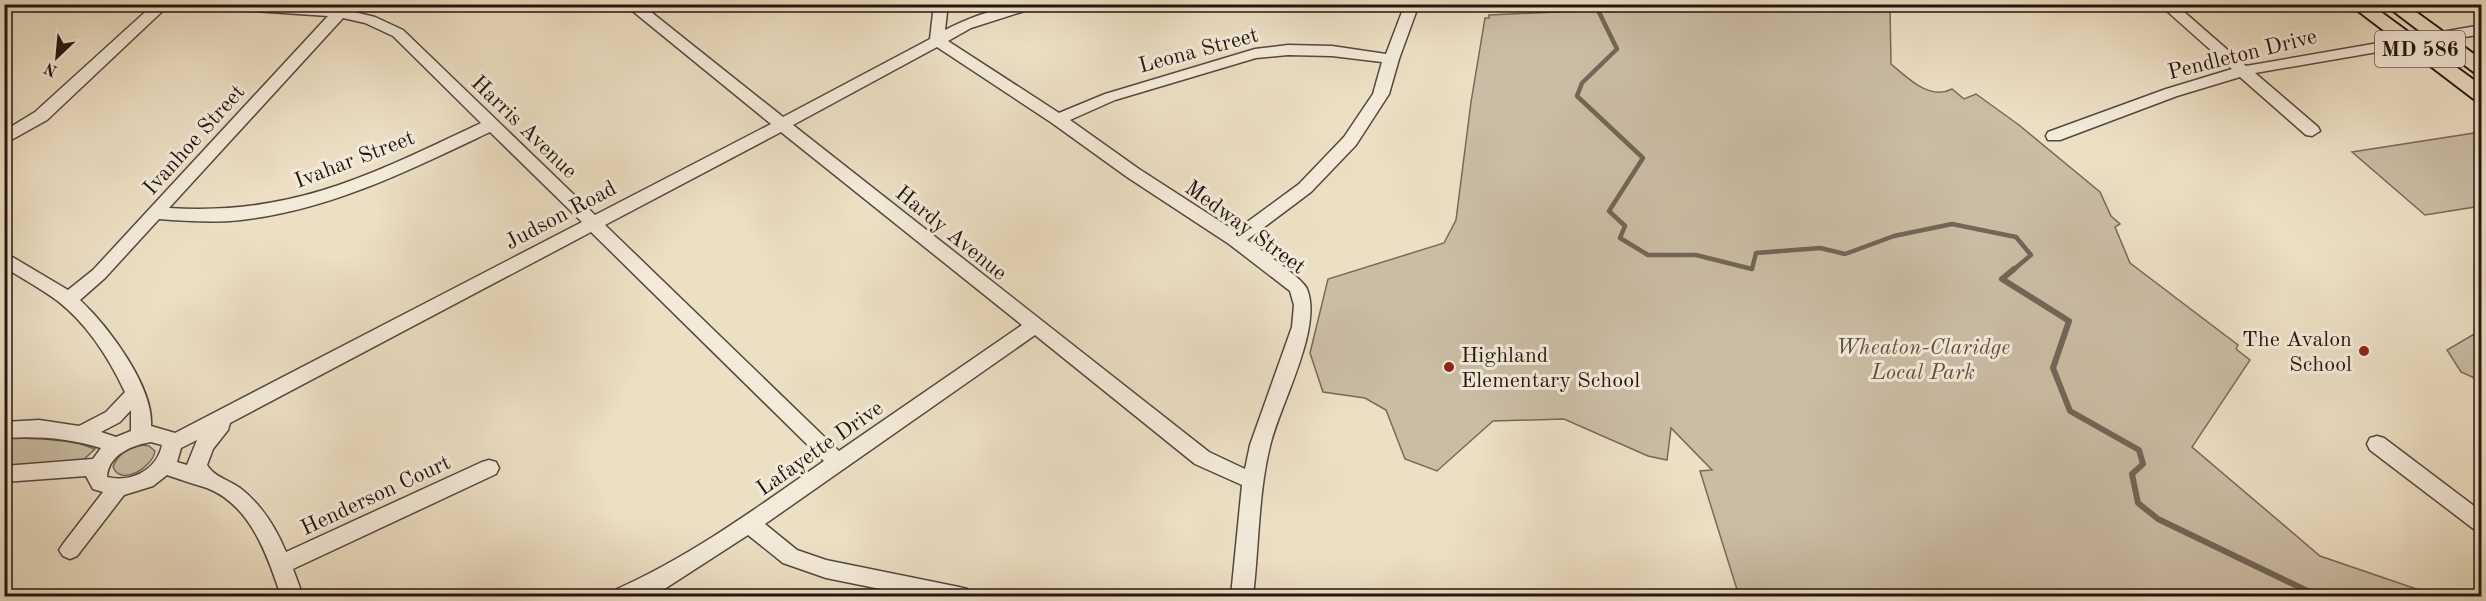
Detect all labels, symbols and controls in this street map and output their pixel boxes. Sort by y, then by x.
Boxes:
street label: Leona Street [1136,24,1261,77]
street label: Pendleton Drive [2166,26,2319,84]
north arrow [27,27,87,87]
road number: MD 586 [2375,31,2465,67]
text: N [42,58,60,79]
street label: Harris Avenue [466,72,581,183]
street label: Ivanhoe Street [140,81,249,200]
street label: Ivahar Street [292,127,418,193]
street label: Judson Road [502,177,620,254]
street label: Medway Street [1180,177,1309,279]
street label: Hardy Avenue [891,182,1011,285]
place label: The Avalon School [2242,329,2352,376]
park label: Wheaton-Claridge Local Park [1836,337,2010,384]
marker: The Avalon School [2357,344,2371,358]
place label: Highland Elementary School [1461,345,1640,392]
marker: Highland Elementary School [1442,360,1456,374]
street label: Lafayette Drive [753,397,887,500]
street label: Henderson Court [298,451,454,540]

